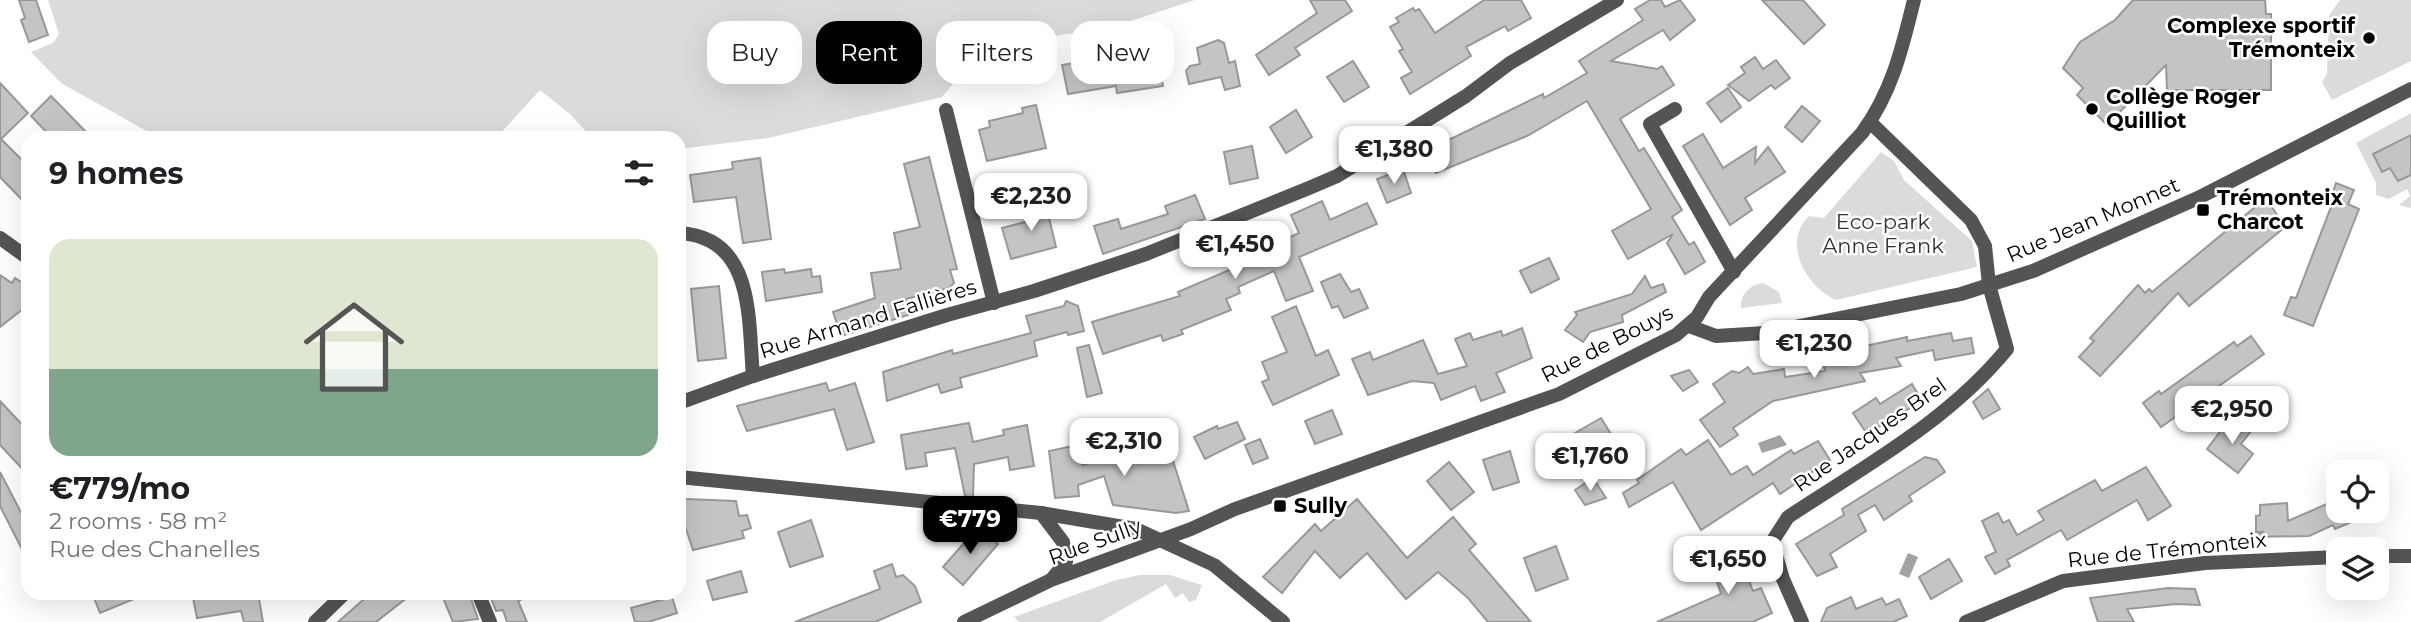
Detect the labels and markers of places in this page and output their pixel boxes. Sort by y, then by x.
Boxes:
place label: Complexe sportif Trémonteix [2167,13,2356,62]
marker: Complexe sportif Trémonteix [2361,30,2377,46]
place label: Collège Roger Quilliot [2106,84,2261,133]
marker: Collège Roger Quilliot [2084,101,2100,117]
pin: €1,380 [1337,127,1451,186]
pin: €2,230 [974,174,1088,233]
place label: Trémonteix Charcot [2217,185,2344,234]
marker: Trémonteix Charcot [2195,202,2211,218]
pin: €1,450 [1178,222,1292,281]
pin: €1,230 [1757,320,1871,380]
pin: €2,950 [2175,386,2289,446]
pin: €2,310 [1067,419,1181,478]
pin: €1,760 [1533,434,1647,493]
place label: Sully [1294,493,1347,518]
pin: €779 [929,496,1011,556]
marker: Sully [1272,498,1288,514]
pin: €1,650 [1671,536,1785,596]

